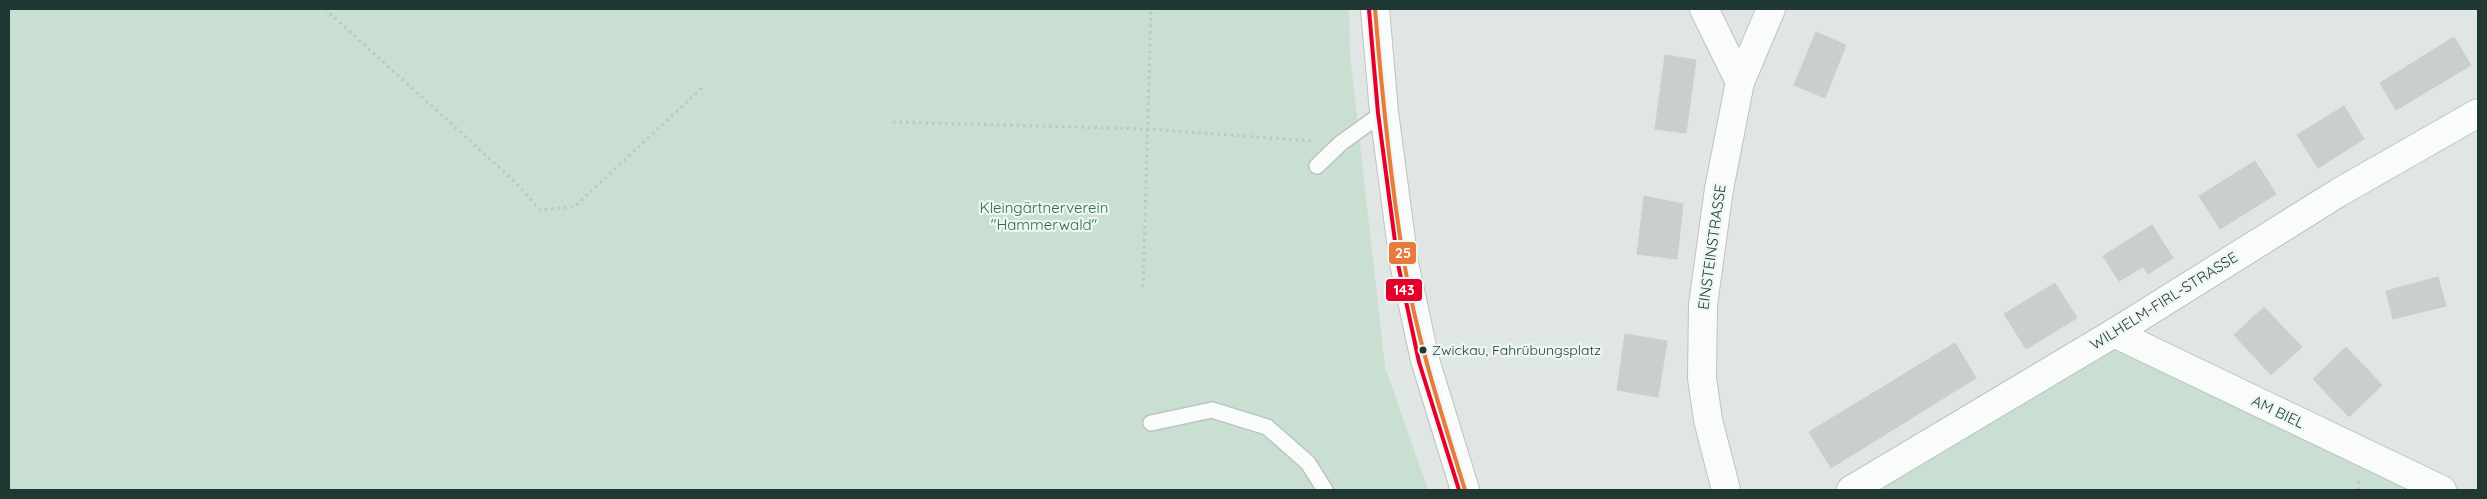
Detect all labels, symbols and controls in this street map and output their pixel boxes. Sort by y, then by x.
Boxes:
street label: EINSTEINSTRASSE [1693,183,1730,311]
park label: Kleingärtnerverein "Hammerwald" [980,198,1108,234]
line badge: 25 [1388,241,1417,265]
text: 25 [1395,244,1411,262]
street label: WILHELM-FIRL-STRASSE [2086,247,2241,354]
line badge: 143 [1385,278,1423,302]
text: 143 [1393,281,1415,299]
place label: Zwickau, Fahrübungsplatz [1432,341,1601,359]
marker: Zwickau, Fahrübungsplatz [1418,345,1428,355]
street label: AM BIEL [2249,391,2308,432]

